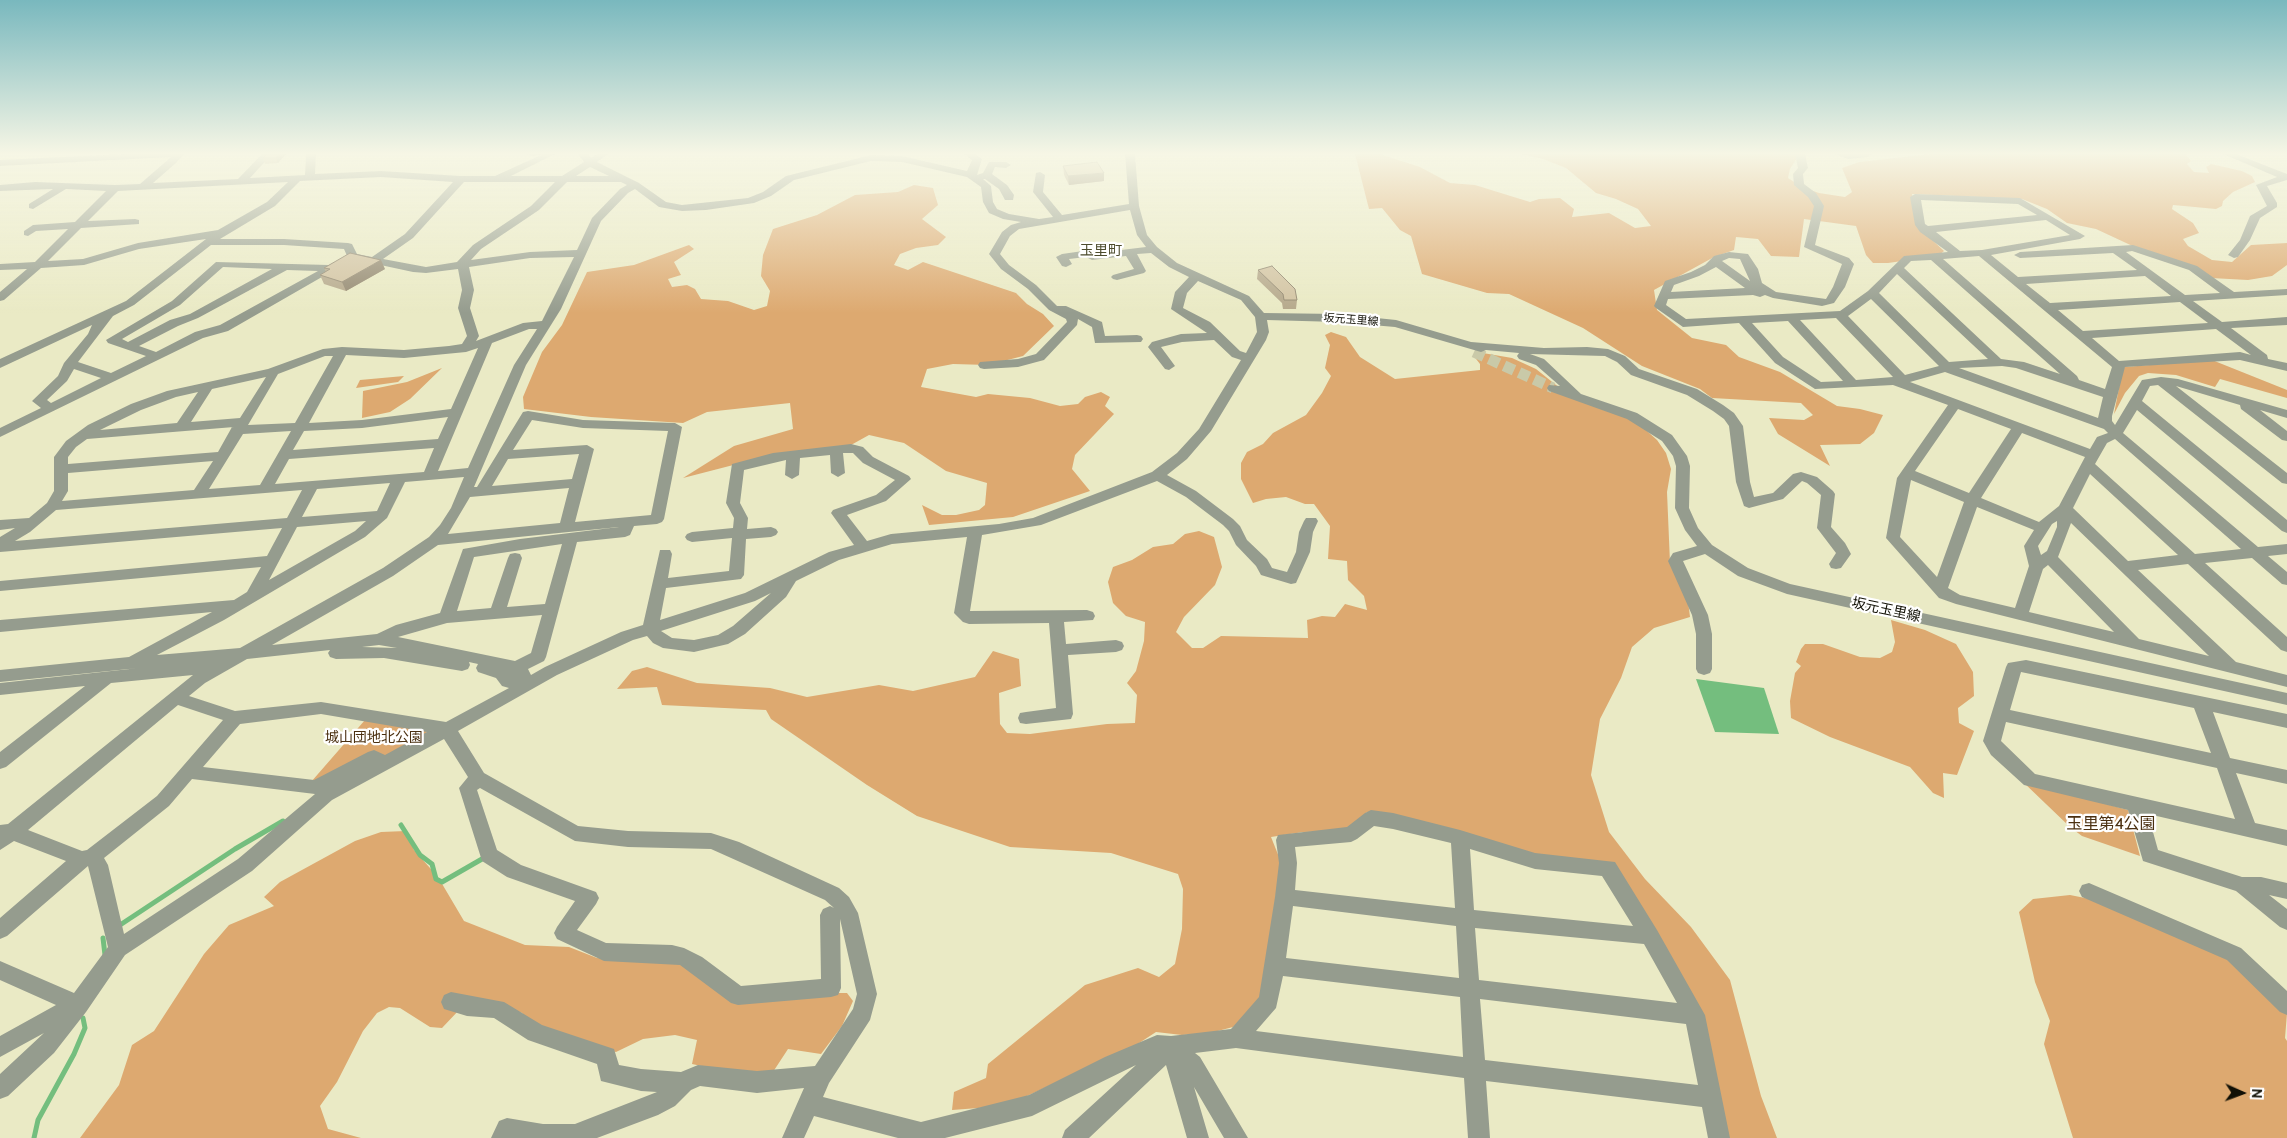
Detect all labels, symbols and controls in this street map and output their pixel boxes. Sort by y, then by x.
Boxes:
district label: 玉里町 [1080,243,1122,259]
street label: 坂元玉里線 [1323,311,1379,329]
street label: 坂元玉里線 [1850,595,1922,625]
park label: 城山団地北公園 [325,730,423,746]
park label: 玉里第4公園 [2066,814,2156,834]
north arrow [2217,1068,2267,1118]
text: N [2248,1088,2266,1099]

